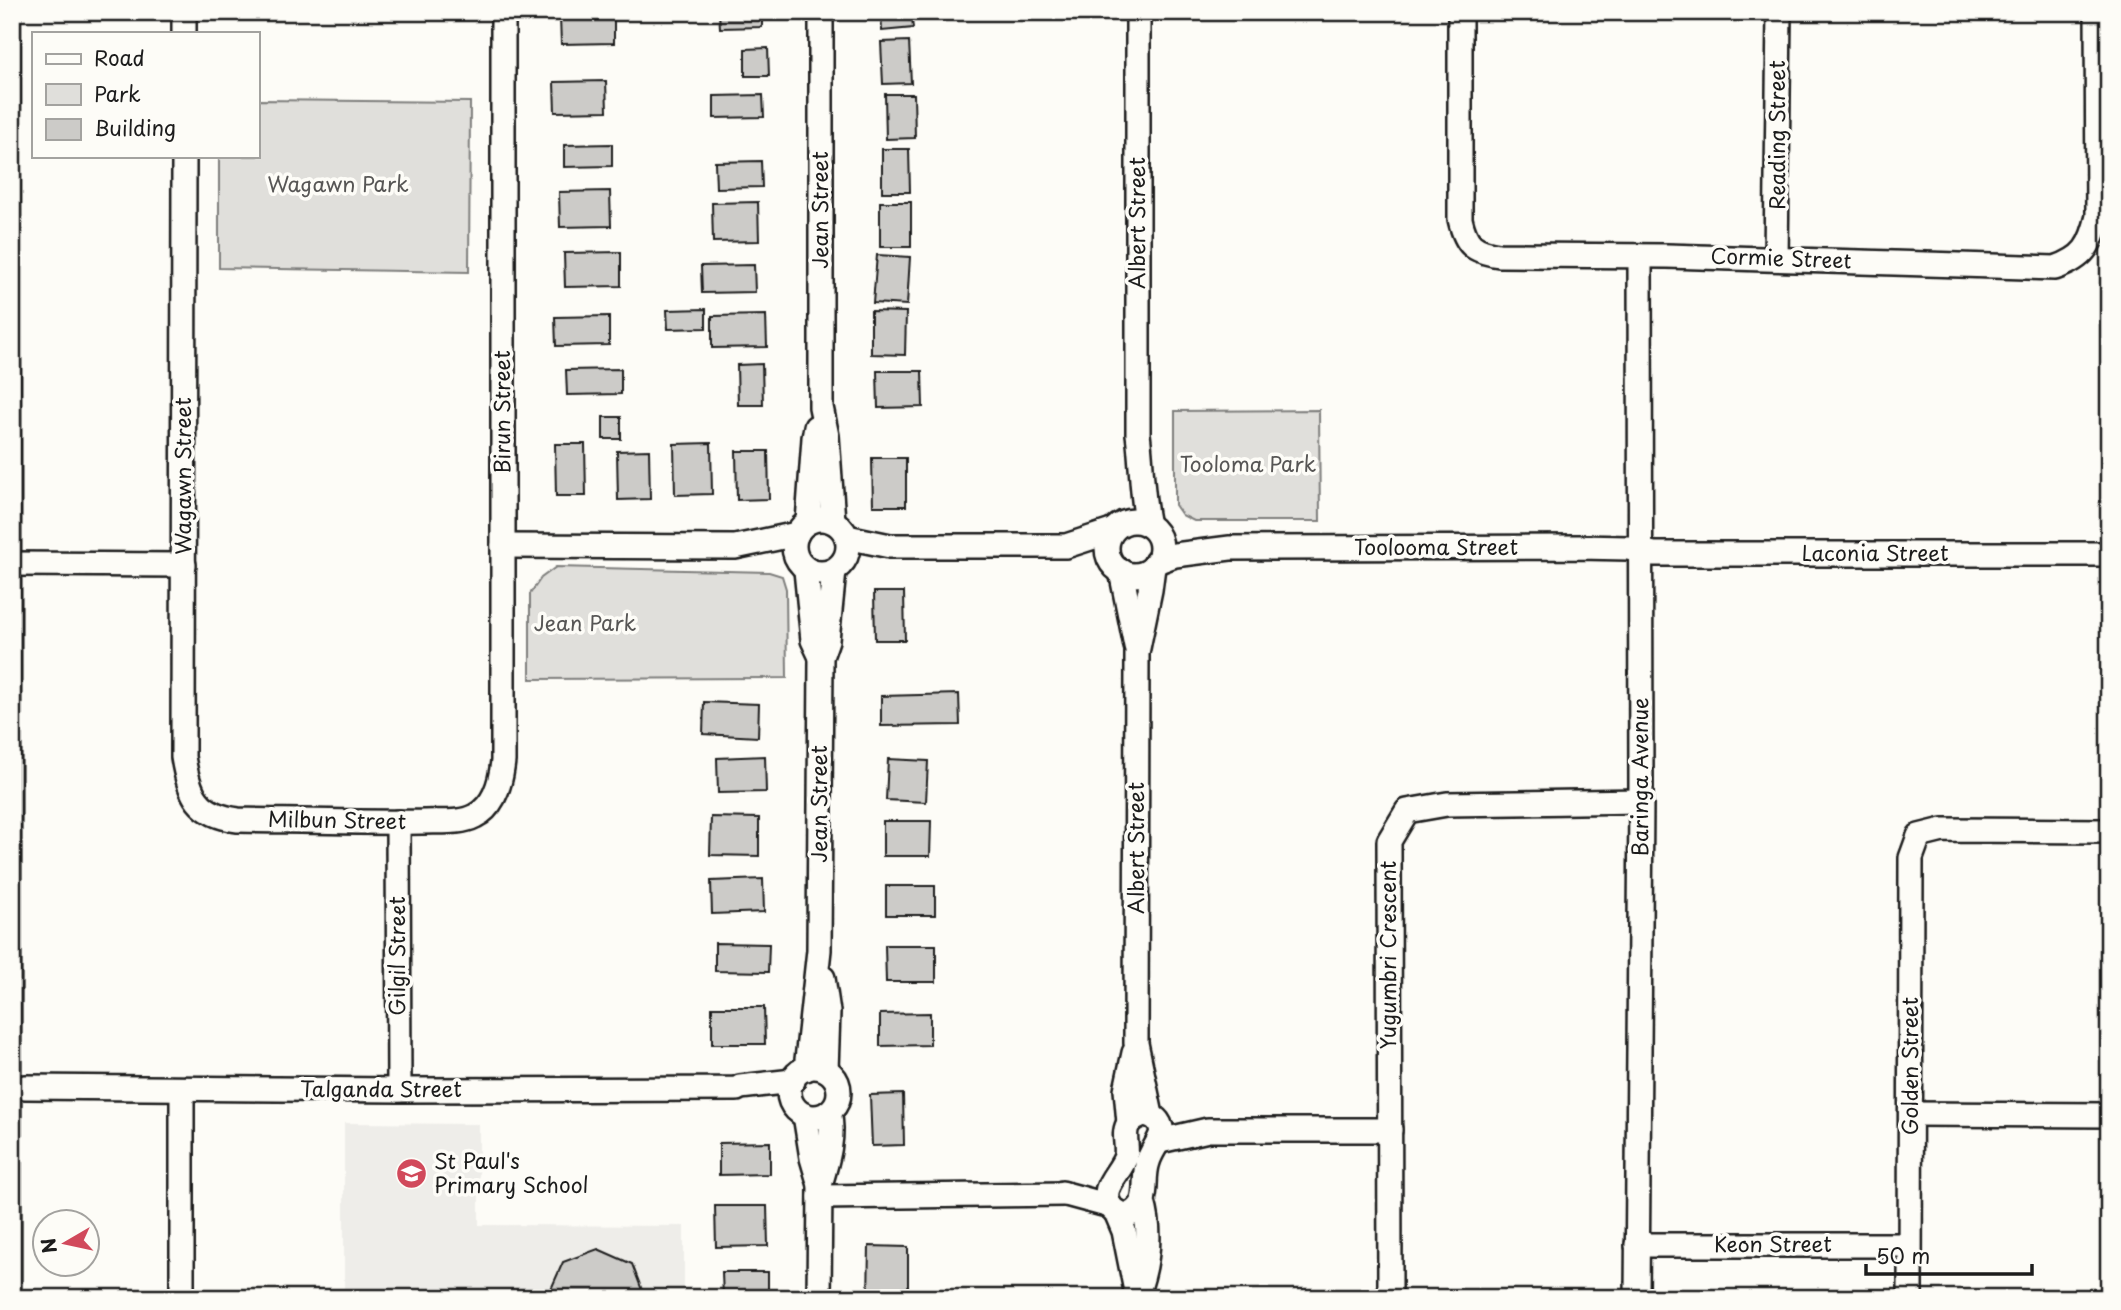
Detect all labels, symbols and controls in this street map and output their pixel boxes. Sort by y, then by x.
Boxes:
legend [32,32,259,158]
text: Road [94,41,145,73]
street label: Reading Street [1760,60,1792,210]
text: Park [94,77,141,109]
text: Building [94,111,176,143]
street label: Jean Street [803,151,835,269]
street label: Albert Street [1120,157,1152,289]
park label: Wagawn Park [267,167,409,199]
street label: Cormie Street [1710,239,1852,275]
street label: Birun Street [485,350,517,474]
street label: Wagawn Street [166,397,198,555]
park label: Tooloma Park [1180,447,1316,479]
street label: Toolooma Street [1354,530,1518,562]
street label: Laconia Street [1801,536,1949,568]
park label: Jean Park [534,606,636,638]
street label: Baringa Avenue [1623,698,1655,856]
street label: Jean Street [802,745,834,863]
street label: Albert Street [1119,782,1151,914]
street label: Milbun Street [268,802,406,836]
street label: Yugumbri Crescent [1371,861,1403,1049]
street label: Gilgil Street [380,896,412,1016]
street label: Golden Street [1893,997,1925,1135]
street label: Talganda Street [300,1072,462,1104]
place label: St Paul's Primary School [434,1144,589,1200]
school or university icon: St Paul's Primary School [394,1157,428,1191]
north arrow [32,1208,102,1278]
street label: Keon Street [1714,1227,1832,1259]
scale bar [1866,1233,2032,1277]
text: N [33,1236,63,1255]
text: 50 m [1876,1239,1930,1271]

